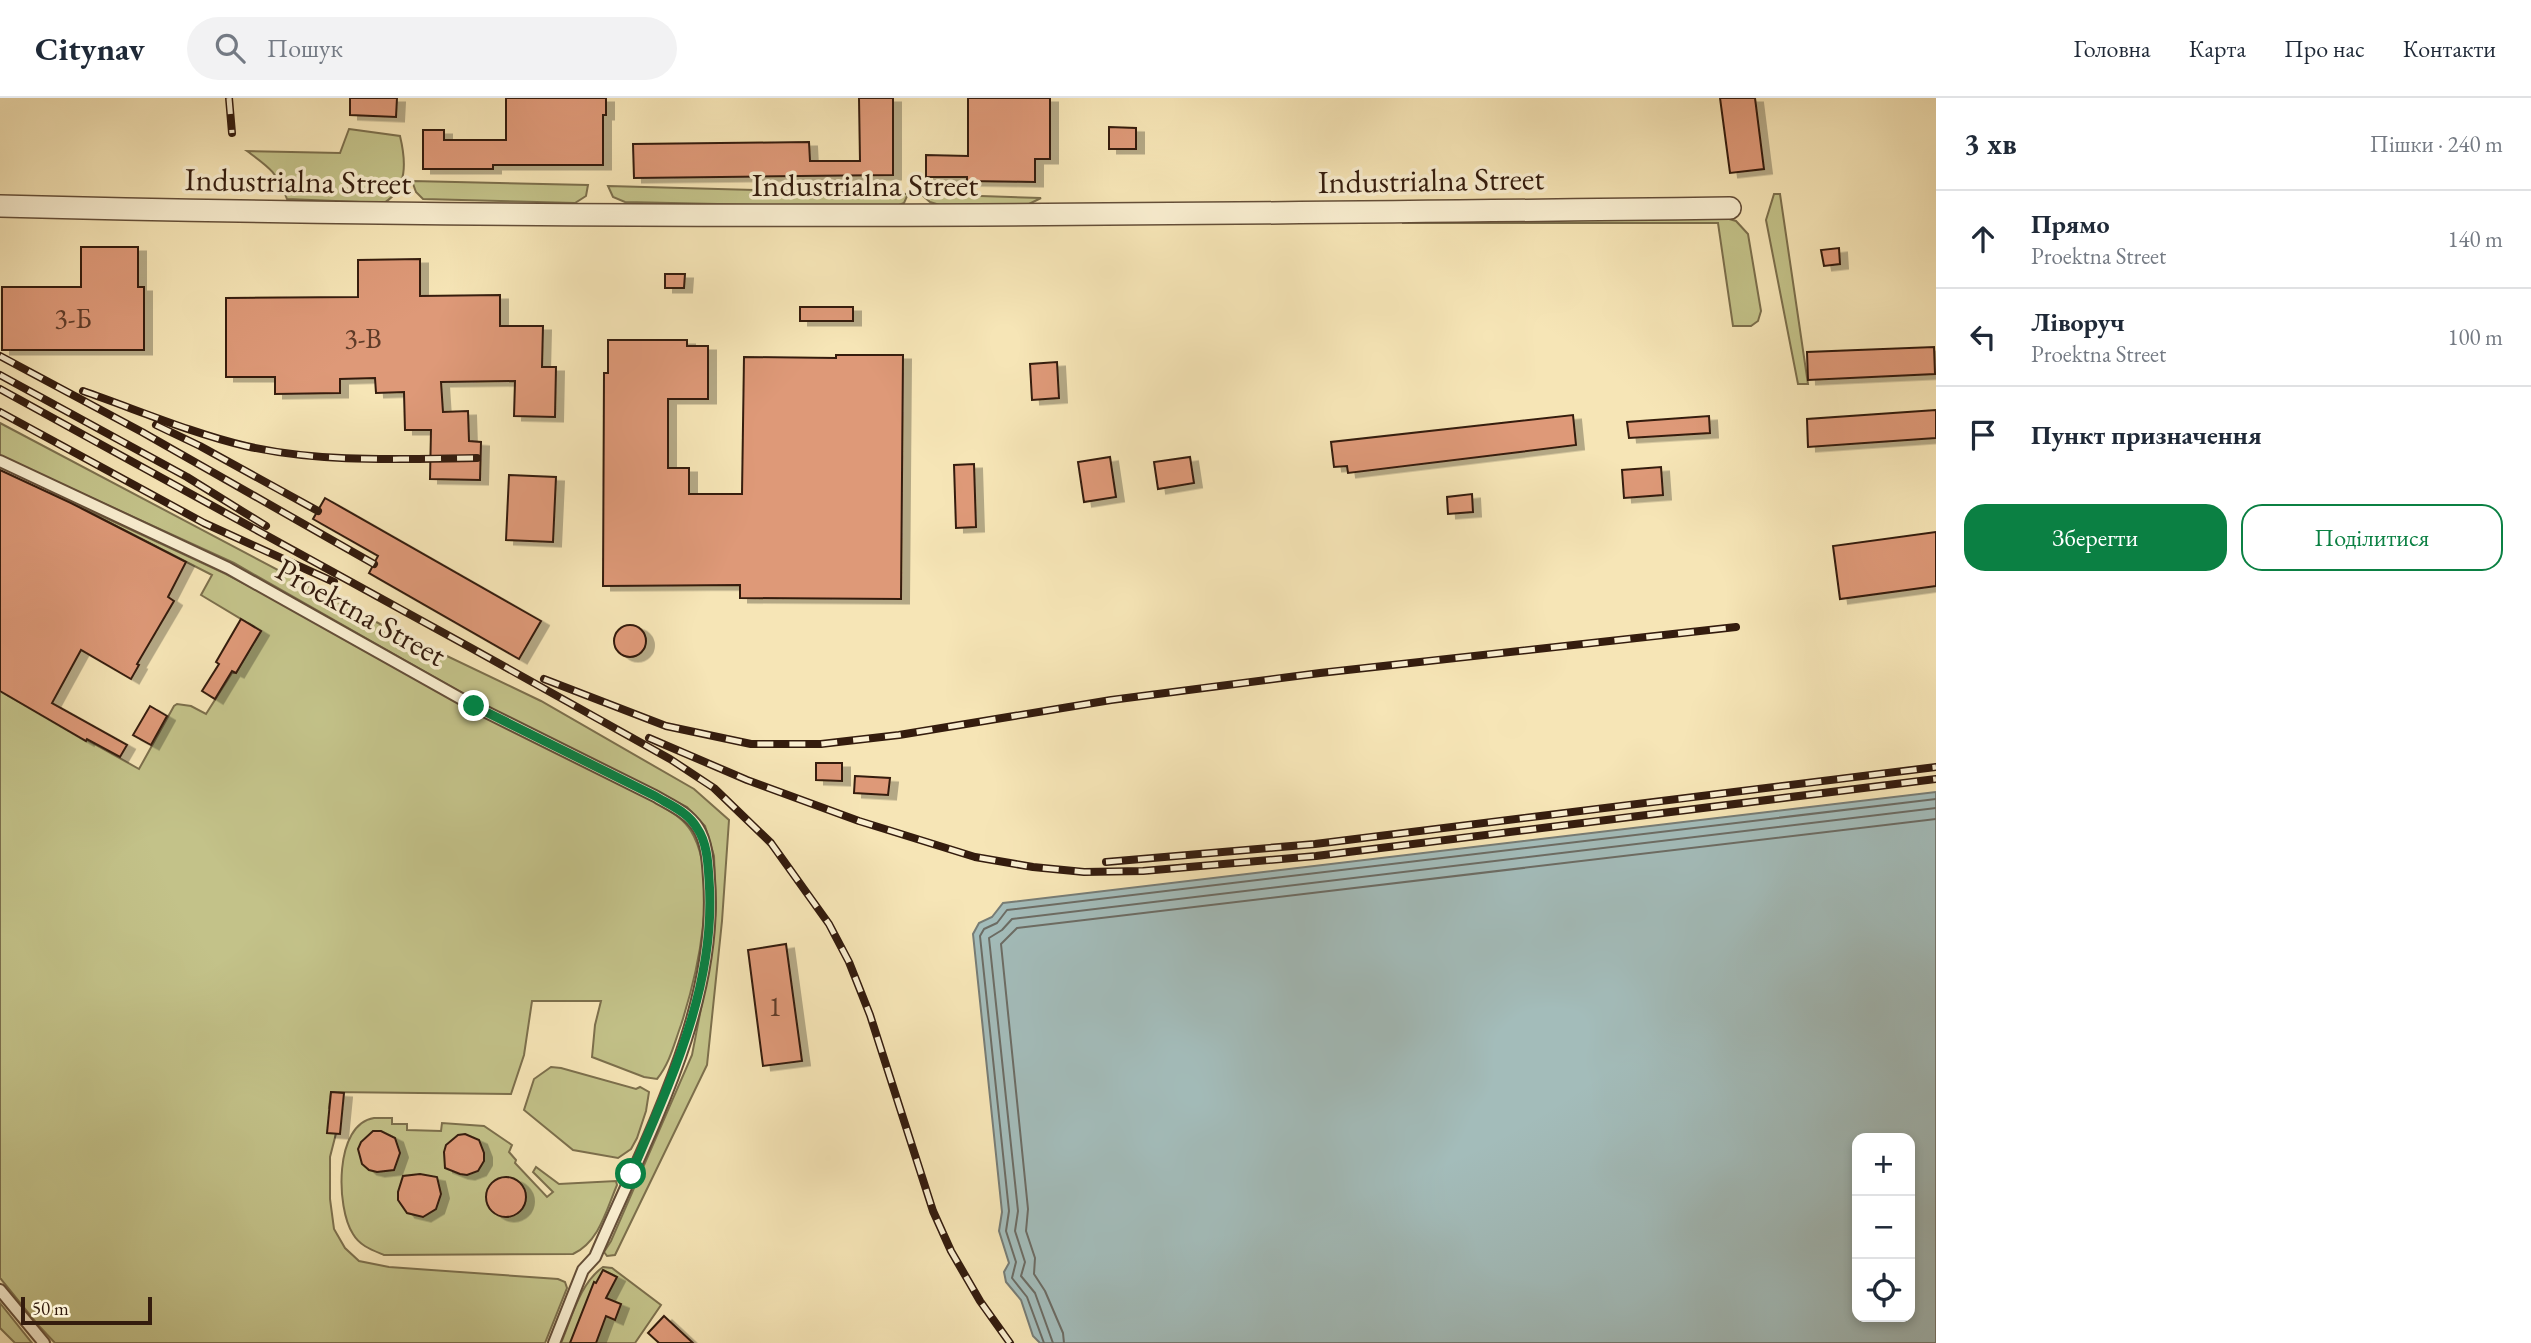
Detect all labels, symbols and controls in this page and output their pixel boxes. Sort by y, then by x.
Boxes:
search box [187,17,677,80]
text: Citynav [35,27,145,70]
icon: search [211,29,249,67]
text: Пошук [267,31,343,65]
text: Головна [2073,33,2151,64]
text: Карта [2189,33,2246,64]
text: Про нас [2284,33,2365,64]
text: Контакти [2403,33,2496,64]
text: 3 хв [1964,124,2017,163]
text: Пішки · 240 m [2370,129,2503,159]
street label: Industrialna Street [1317,157,1545,203]
street label: Industrialna Street [184,158,412,204]
street label: Industrialna Street [752,164,978,206]
text: Прямо [2031,207,2110,241]
icon: ahead [1964,220,2002,258]
text: 140 m [2447,224,2503,254]
text: Proektna Street [2031,241,2166,271]
house number: 3-Б [54,300,92,336]
text: Ліворуч [2031,305,2125,339]
icon: left [1964,318,2002,356]
house number: 3-В [344,320,382,356]
text: 100 m [2447,322,2503,352]
text: Proektna Street [2031,339,2166,369]
icon: arrive [1964,416,2002,454]
text: Пункт призначення [2031,418,2262,452]
button: Зберегти [1964,504,2227,571]
button: Поділитися [2241,504,2503,571]
street label: Proektna Street [269,548,453,676]
route end [458,690,489,721]
house number: 1 [768,988,782,1024]
map controls [1852,1133,1915,1322]
button: + [1852,1133,1915,1196]
route start [615,1158,646,1189]
button: − [1852,1196,1915,1259]
button: locate [1852,1259,1915,1322]
scale bar [21,1294,152,1326]
text: 50 m [32,1296,69,1321]

